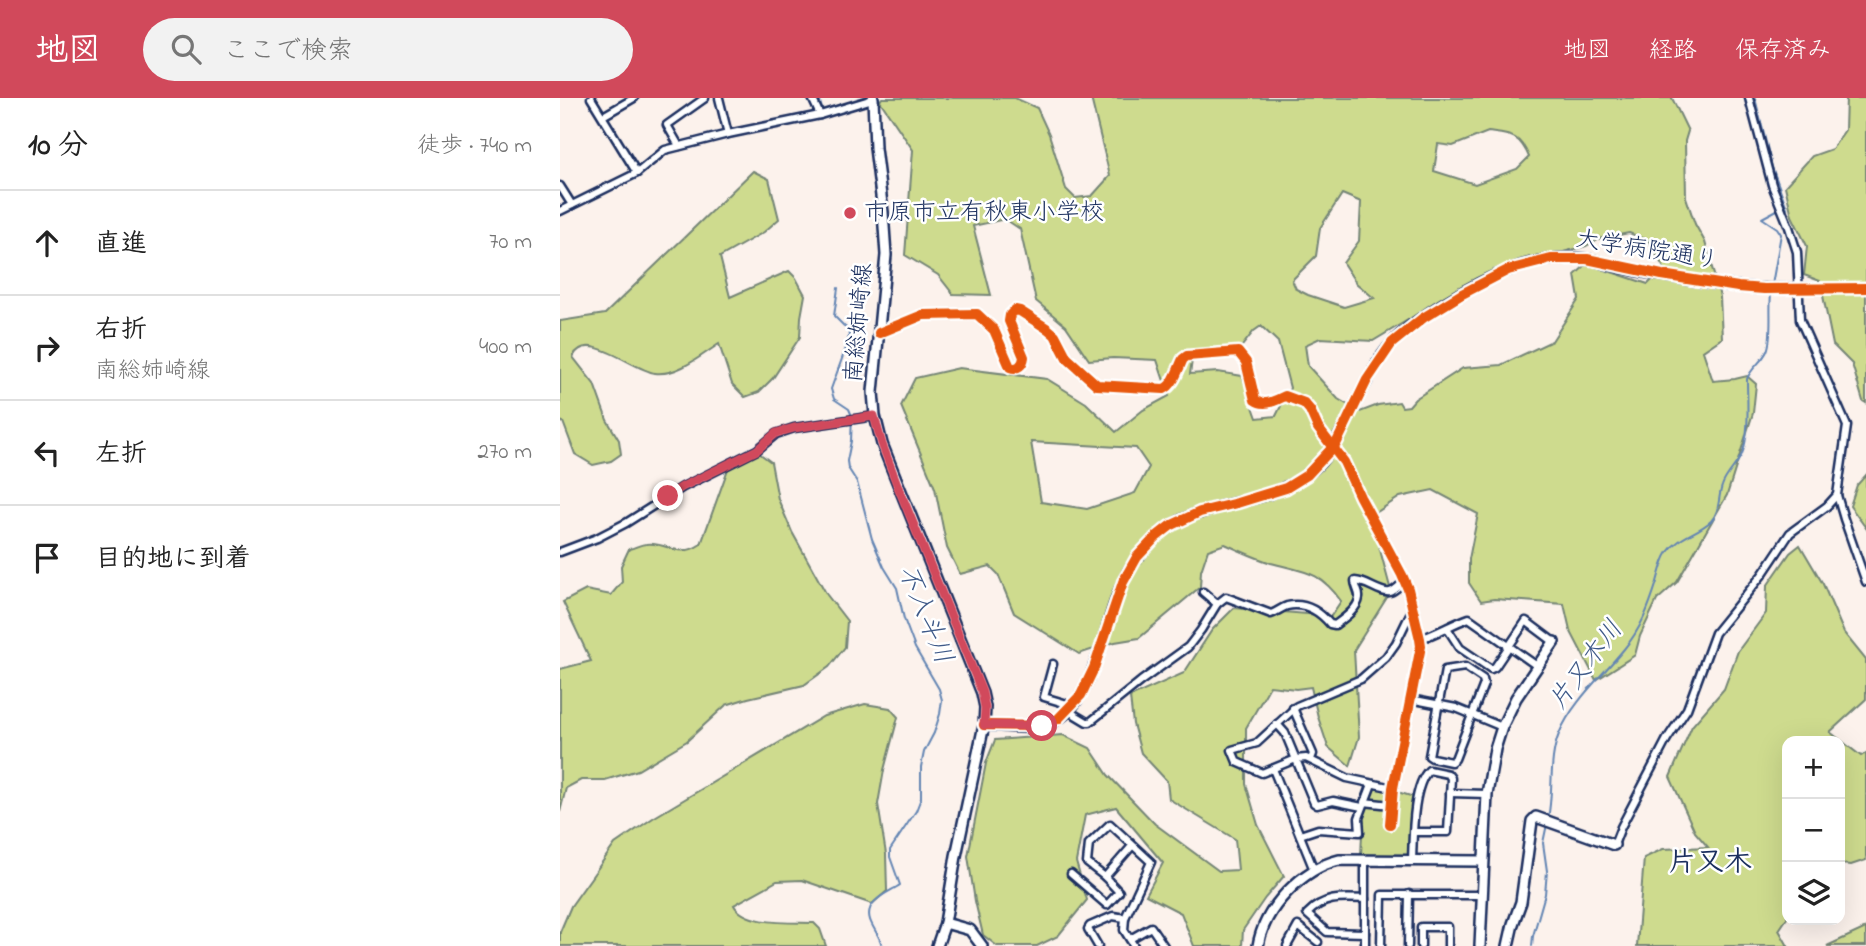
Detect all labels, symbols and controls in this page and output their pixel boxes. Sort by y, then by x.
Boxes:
search box [143,18,633,81]
text: 地図 [35,28,101,76]
icon: search [167,30,205,68]
text: ここで検索 [223,33,353,71]
text: 地図 [1563,34,1611,69]
text: 経路 [1649,34,1697,69]
text: 保存済み [1735,34,1831,69]
text: 10 分 [28,125,88,169]
text: 徒歩 · 740 m [417,130,532,163]
place label: 市原市立有秋東小学校 [864,196,1104,231]
marker: 市原市立有秋東小学校 [842,205,858,221]
street label: 大学病院通り [1573,222,1721,280]
icon: ahead [28,224,66,262]
text: 直進 [95,226,147,264]
text: 70 m [489,226,532,259]
street label: 南総姉崎線 [837,262,883,384]
text: 右折 [95,312,147,350]
icon: right [28,329,66,367]
text: 400 m [479,331,532,364]
text: 南総姉崎線 [95,355,210,388]
icon: left [28,434,66,472]
text: 左折 [95,436,147,474]
text: 270 m [478,436,532,469]
route end [652,480,683,511]
icon: arrive [28,539,66,577]
text: 目的地に到着 [95,541,251,579]
water label: 不入斗川 [887,560,961,670]
water label: 片又木川 [1541,613,1633,719]
route start [1026,710,1057,741]
map controls [1782,736,1845,925]
button: + [1782,736,1845,799]
button: − [1782,799,1845,862]
district label: 片又木 [1668,843,1752,884]
button: layers [1782,862,1845,925]

